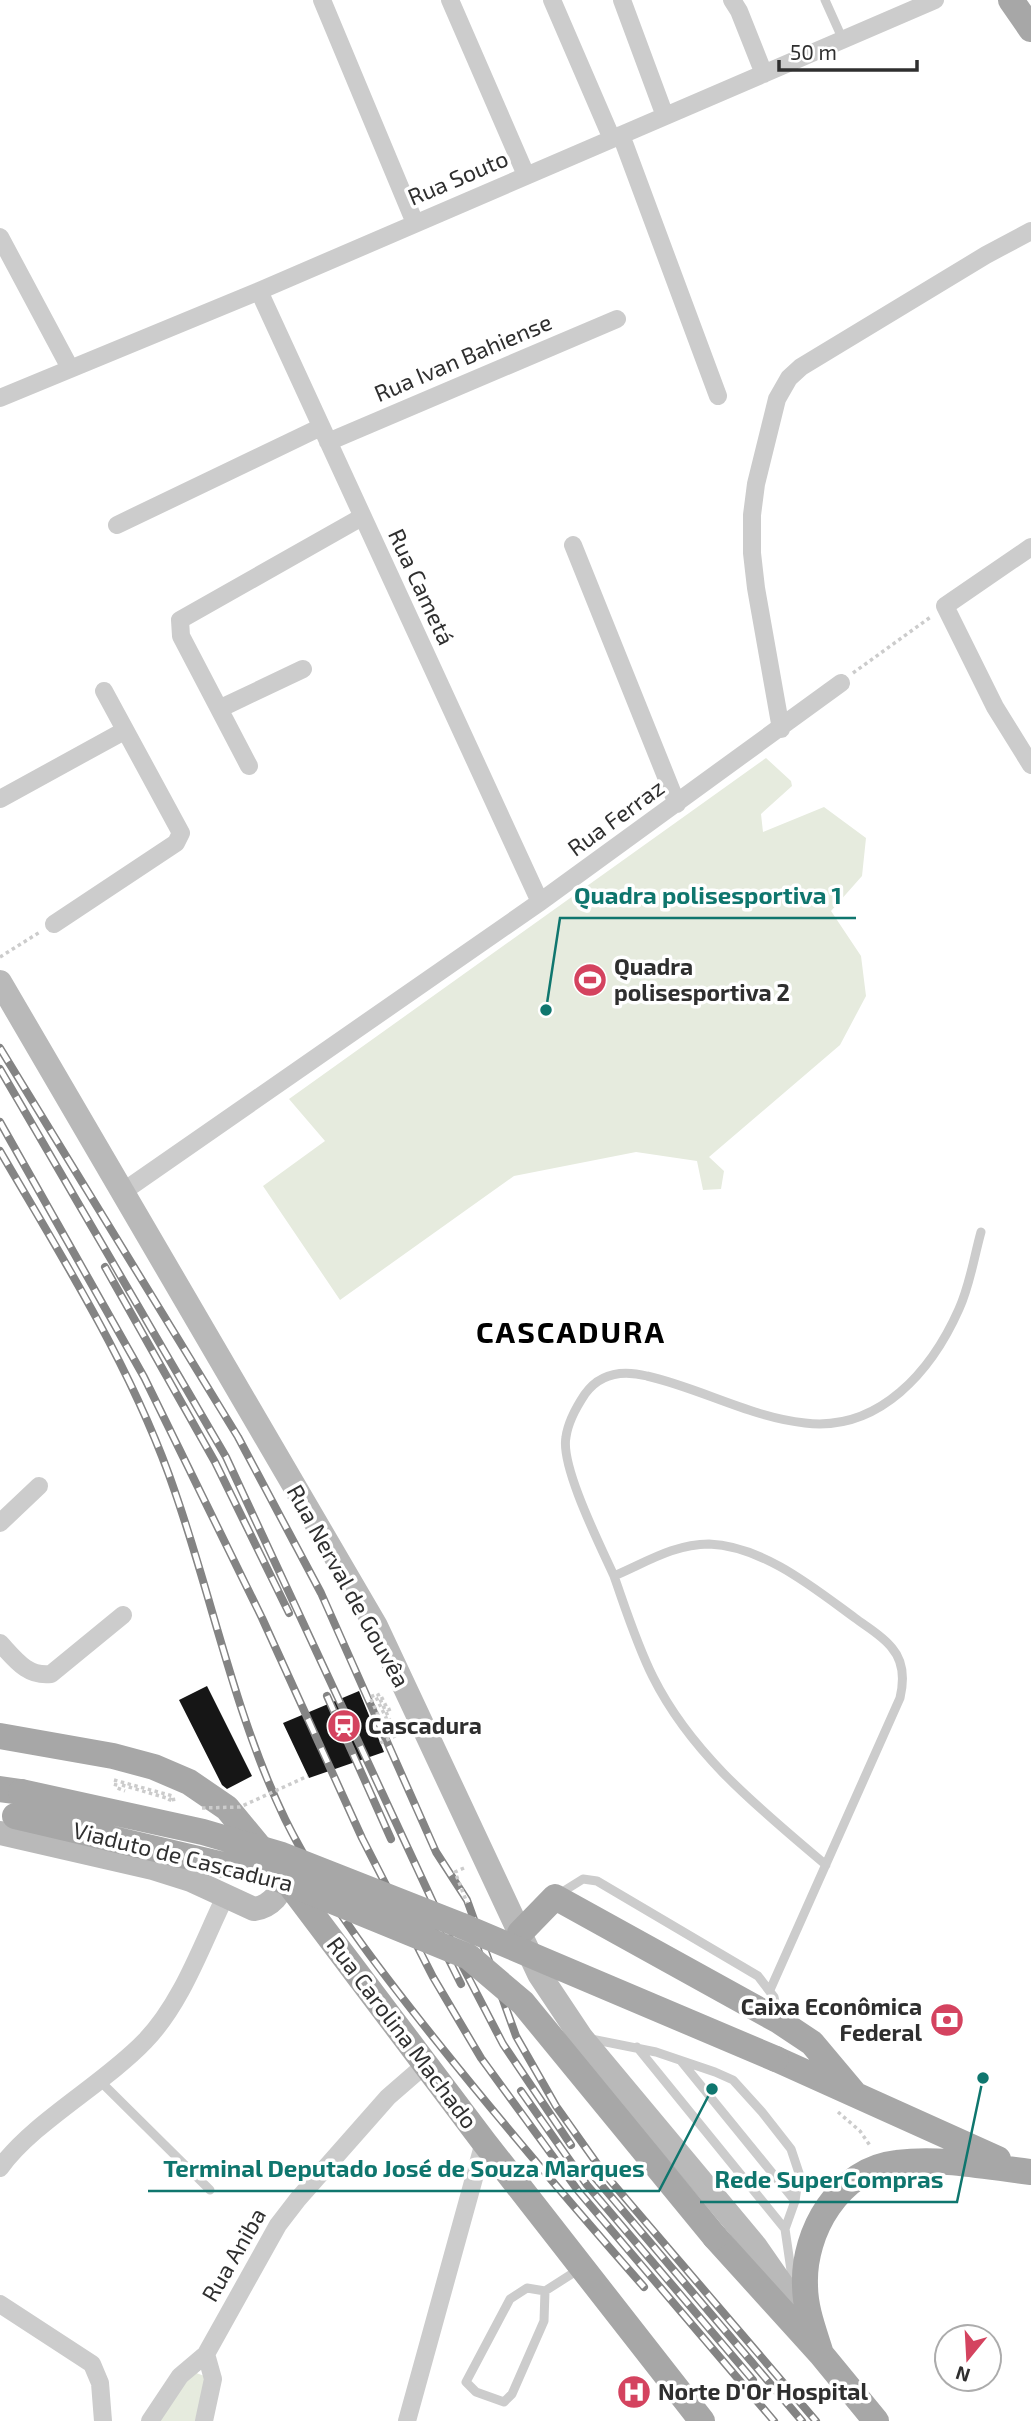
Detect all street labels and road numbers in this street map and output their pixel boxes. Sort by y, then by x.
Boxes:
street label: Rua Souto [403,143,512,211]
street label: Rua Ivan Bahiense [370,307,556,407]
street label: Rua Cametá [383,524,461,649]
street label: Rua Ferraz [562,773,669,862]
street label: Rua Nerval de Gouvêa [282,1479,416,1692]
street label: Viaduto de Cascadura [70,1815,296,1897]
street label: Rua Carolina Machado [322,1931,484,2134]
street label: Rua Aniba [195,2203,271,2306]

